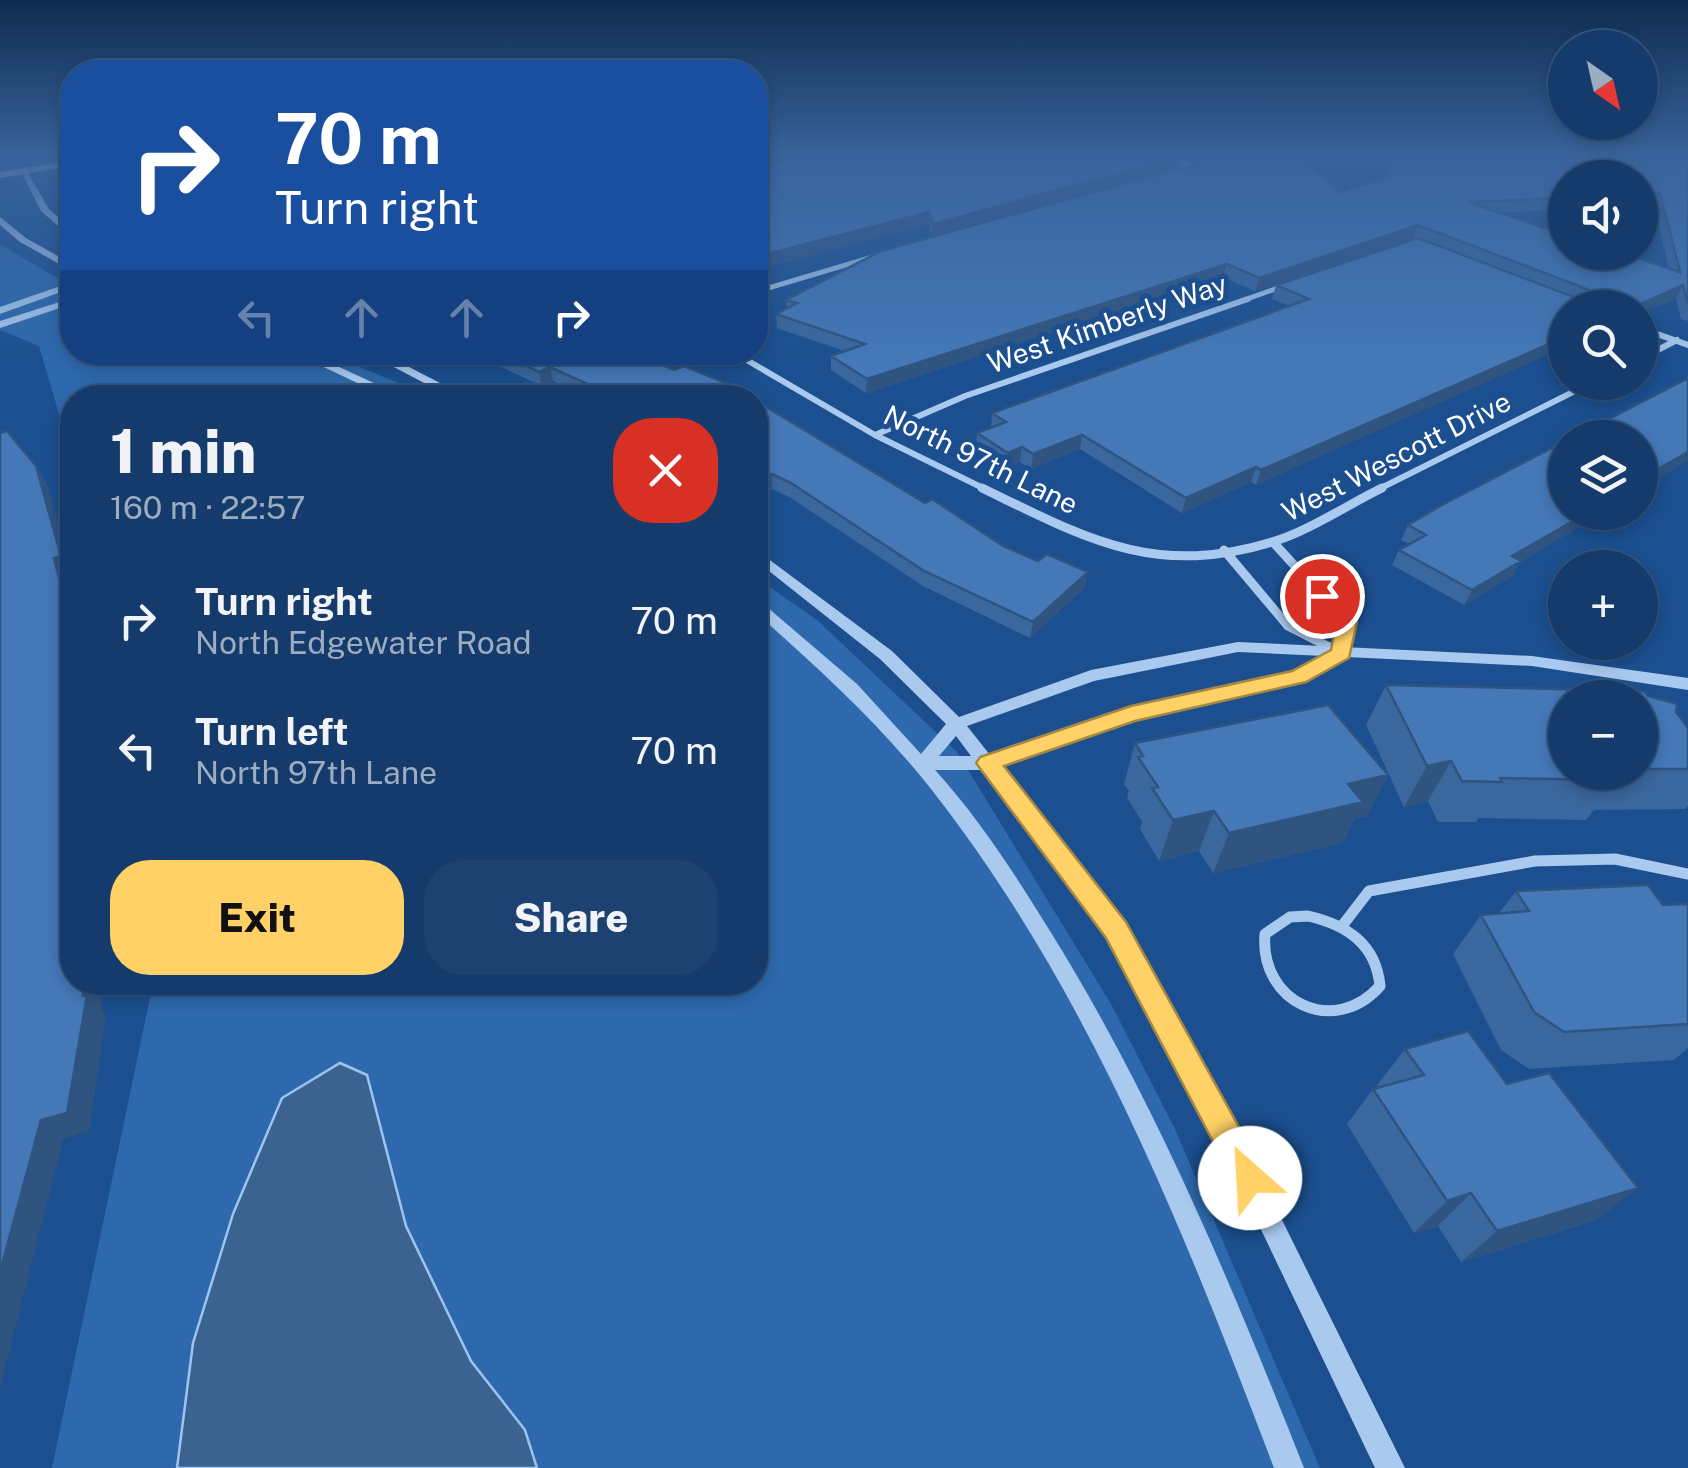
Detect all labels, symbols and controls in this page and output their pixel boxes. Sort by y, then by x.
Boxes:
north arrow [1548,30,1658,140]
map controls [1548,30,1658,790]
text: 70 m [275,97,442,180]
icon: right [110,100,240,230]
button: sound [1548,160,1658,270]
text: Turn right [275,181,479,234]
street label: West Kimberly Way [983,267,1231,379]
icon: left [229,290,284,345]
icon: ahead [334,290,389,345]
icon: ahead [439,290,494,345]
icon: right [544,290,599,345]
button: search [1548,290,1658,400]
street label: West Wescott Drive [1276,384,1516,528]
street label: North 97th Lane [879,398,1083,520]
text: 1 min [110,416,257,487]
button: close [613,418,718,523]
button: layers [1548,420,1658,530]
text: 160 m · 22:57 [110,489,306,526]
button: + [1548,550,1658,660]
pin [1280,554,1365,639]
icon: arrive [1295,569,1350,624]
text: Turn right [195,579,373,624]
icon: right [110,593,165,648]
text: 70 m [631,598,718,643]
text: North Edgewater Road [195,624,532,661]
button: − [1548,680,1658,790]
text: Turn left [195,709,349,754]
icon: left [110,723,165,778]
text: 70 m [631,728,718,773]
text: North 97th Lane [195,754,437,791]
button: Exit [110,860,404,975]
button: Share [424,860,718,975]
position arrow [1198,1126,1302,1230]

